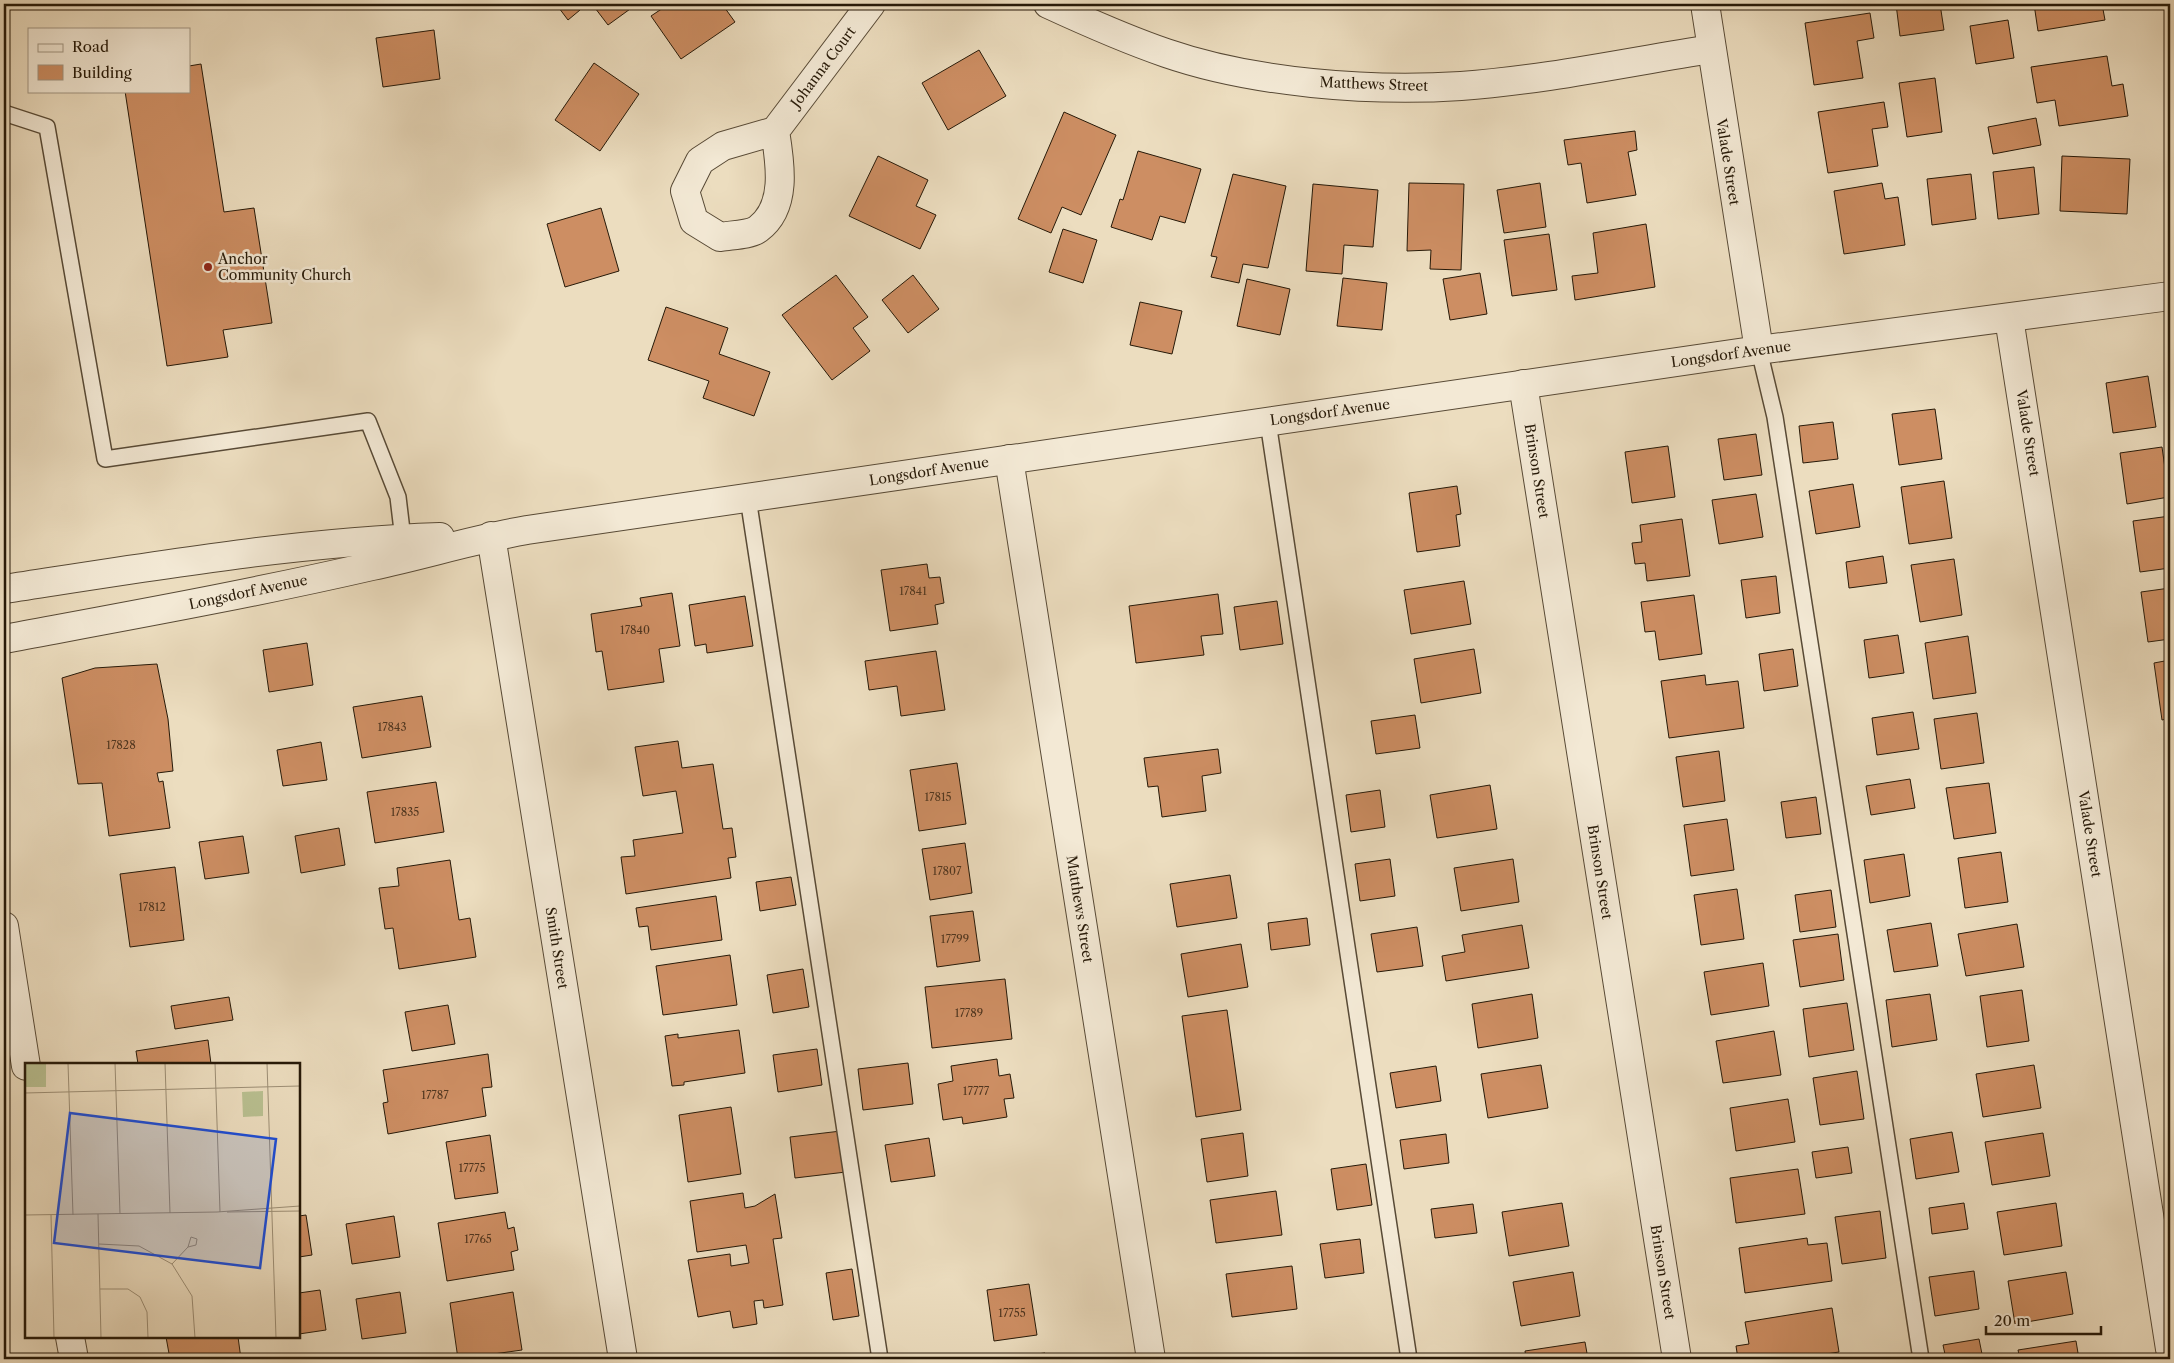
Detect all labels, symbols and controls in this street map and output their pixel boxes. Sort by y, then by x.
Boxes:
street label: Johanna Court [785,23,859,113]
legend [28,28,190,92]
text: Road [72,37,109,56]
text: Building [72,63,132,82]
street label: Matthews Street [1319,73,1429,95]
street label: Valade Street [1712,116,1744,207]
place label: Anchor Community Church [217,250,351,284]
marker: Anchor Community Church [202,261,214,273]
street label: Longsdorf Avenue [1670,337,1792,371]
street label: Valade Street [2012,387,2044,478]
street label: Longsdorf Avenue [1269,395,1391,429]
street label: Brinson Street [1521,422,1553,520]
street label: Longsdorf Avenue [868,453,990,489]
street label: Longsdorf Avenue [187,571,309,613]
house number: 17841 [899,584,927,598]
house number: 17840 [620,623,650,637]
house number: 17843 [378,720,406,734]
house number: 17828 [106,738,136,752]
street label: Valade Street [2074,788,2106,879]
house number: 17815 [924,790,952,804]
house number: 17835 [391,805,419,819]
street label: Brinson Street [1584,823,1616,921]
street label: Matthews Street [1063,854,1097,964]
house number: 17807 [933,864,962,878]
house number: 17812 [138,900,166,914]
street label: Smith Street [542,906,572,990]
house number: 17799 [941,932,969,946]
house number: 17789 [955,1006,983,1020]
inset map [25,1063,300,1338]
house number: 17777 [963,1084,990,1098]
house number: 17787 [421,1088,449,1102]
house number: 17775 [459,1161,485,1175]
street label: Brinson Street [1647,1223,1679,1321]
house number: 17765 [464,1232,492,1246]
scale bar [1986,1303,2102,1335]
house number: 17755 [998,1306,1026,1320]
text: 20 m [1994,1311,2030,1330]

